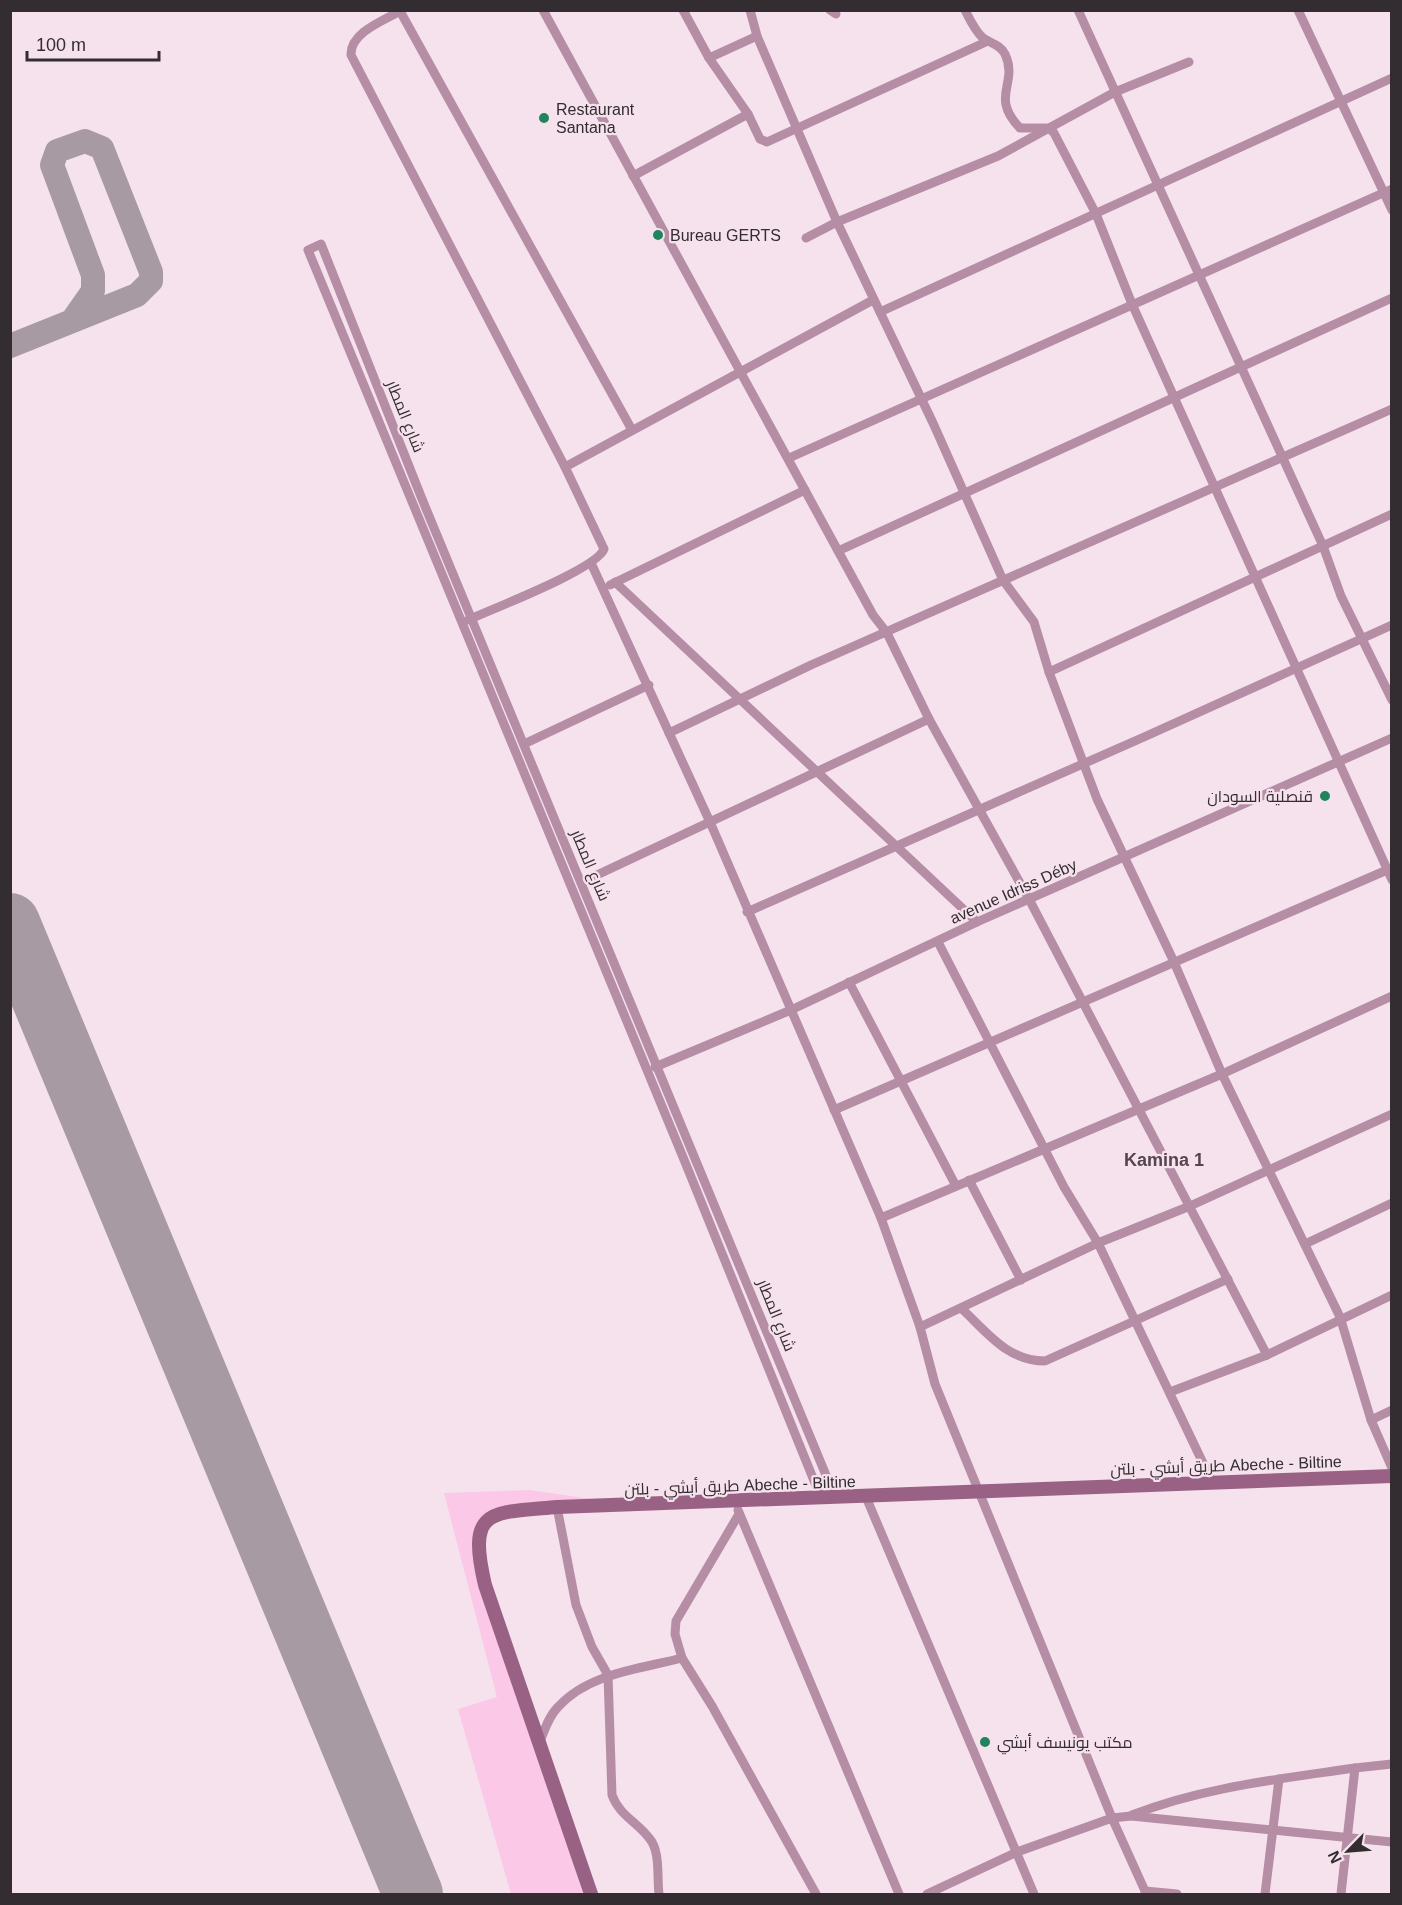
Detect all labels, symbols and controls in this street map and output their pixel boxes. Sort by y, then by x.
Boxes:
scale bar [27,24,159,62]
text: 100 m [36,35,86,55]
place label: Restaurant Santana [556,101,635,136]
marker: Restaurant Santana [537,111,551,125]
place label: Bureau GERTS [670,227,781,244]
marker: Bureau GERTS [651,228,665,242]
street label: شارع المطار [380,377,428,456]
place label: قنصلية السودان [1207,788,1313,807]
marker: قنصلية السودان [1318,789,1332,803]
street label: شارع المطار [565,826,613,905]
street label: avenue Idriss Déby [947,856,1079,927]
district label: Kamina 1 [1124,1150,1204,1170]
street label: شارع المطار [751,1276,799,1355]
street label: طريق أبشي - بلتن Abeche - Biltine [1110,1452,1342,1482]
street label: طريق أبشي - بلتن Abeche - Biltine [624,1472,856,1502]
place label: مكتب يونيسف أبشي [997,1733,1133,1755]
marker: مكتب يونيسف أبشي [978,1735,992,1749]
north arrow [1318,1821,1378,1881]
text: N [1325,1848,1345,1866]

